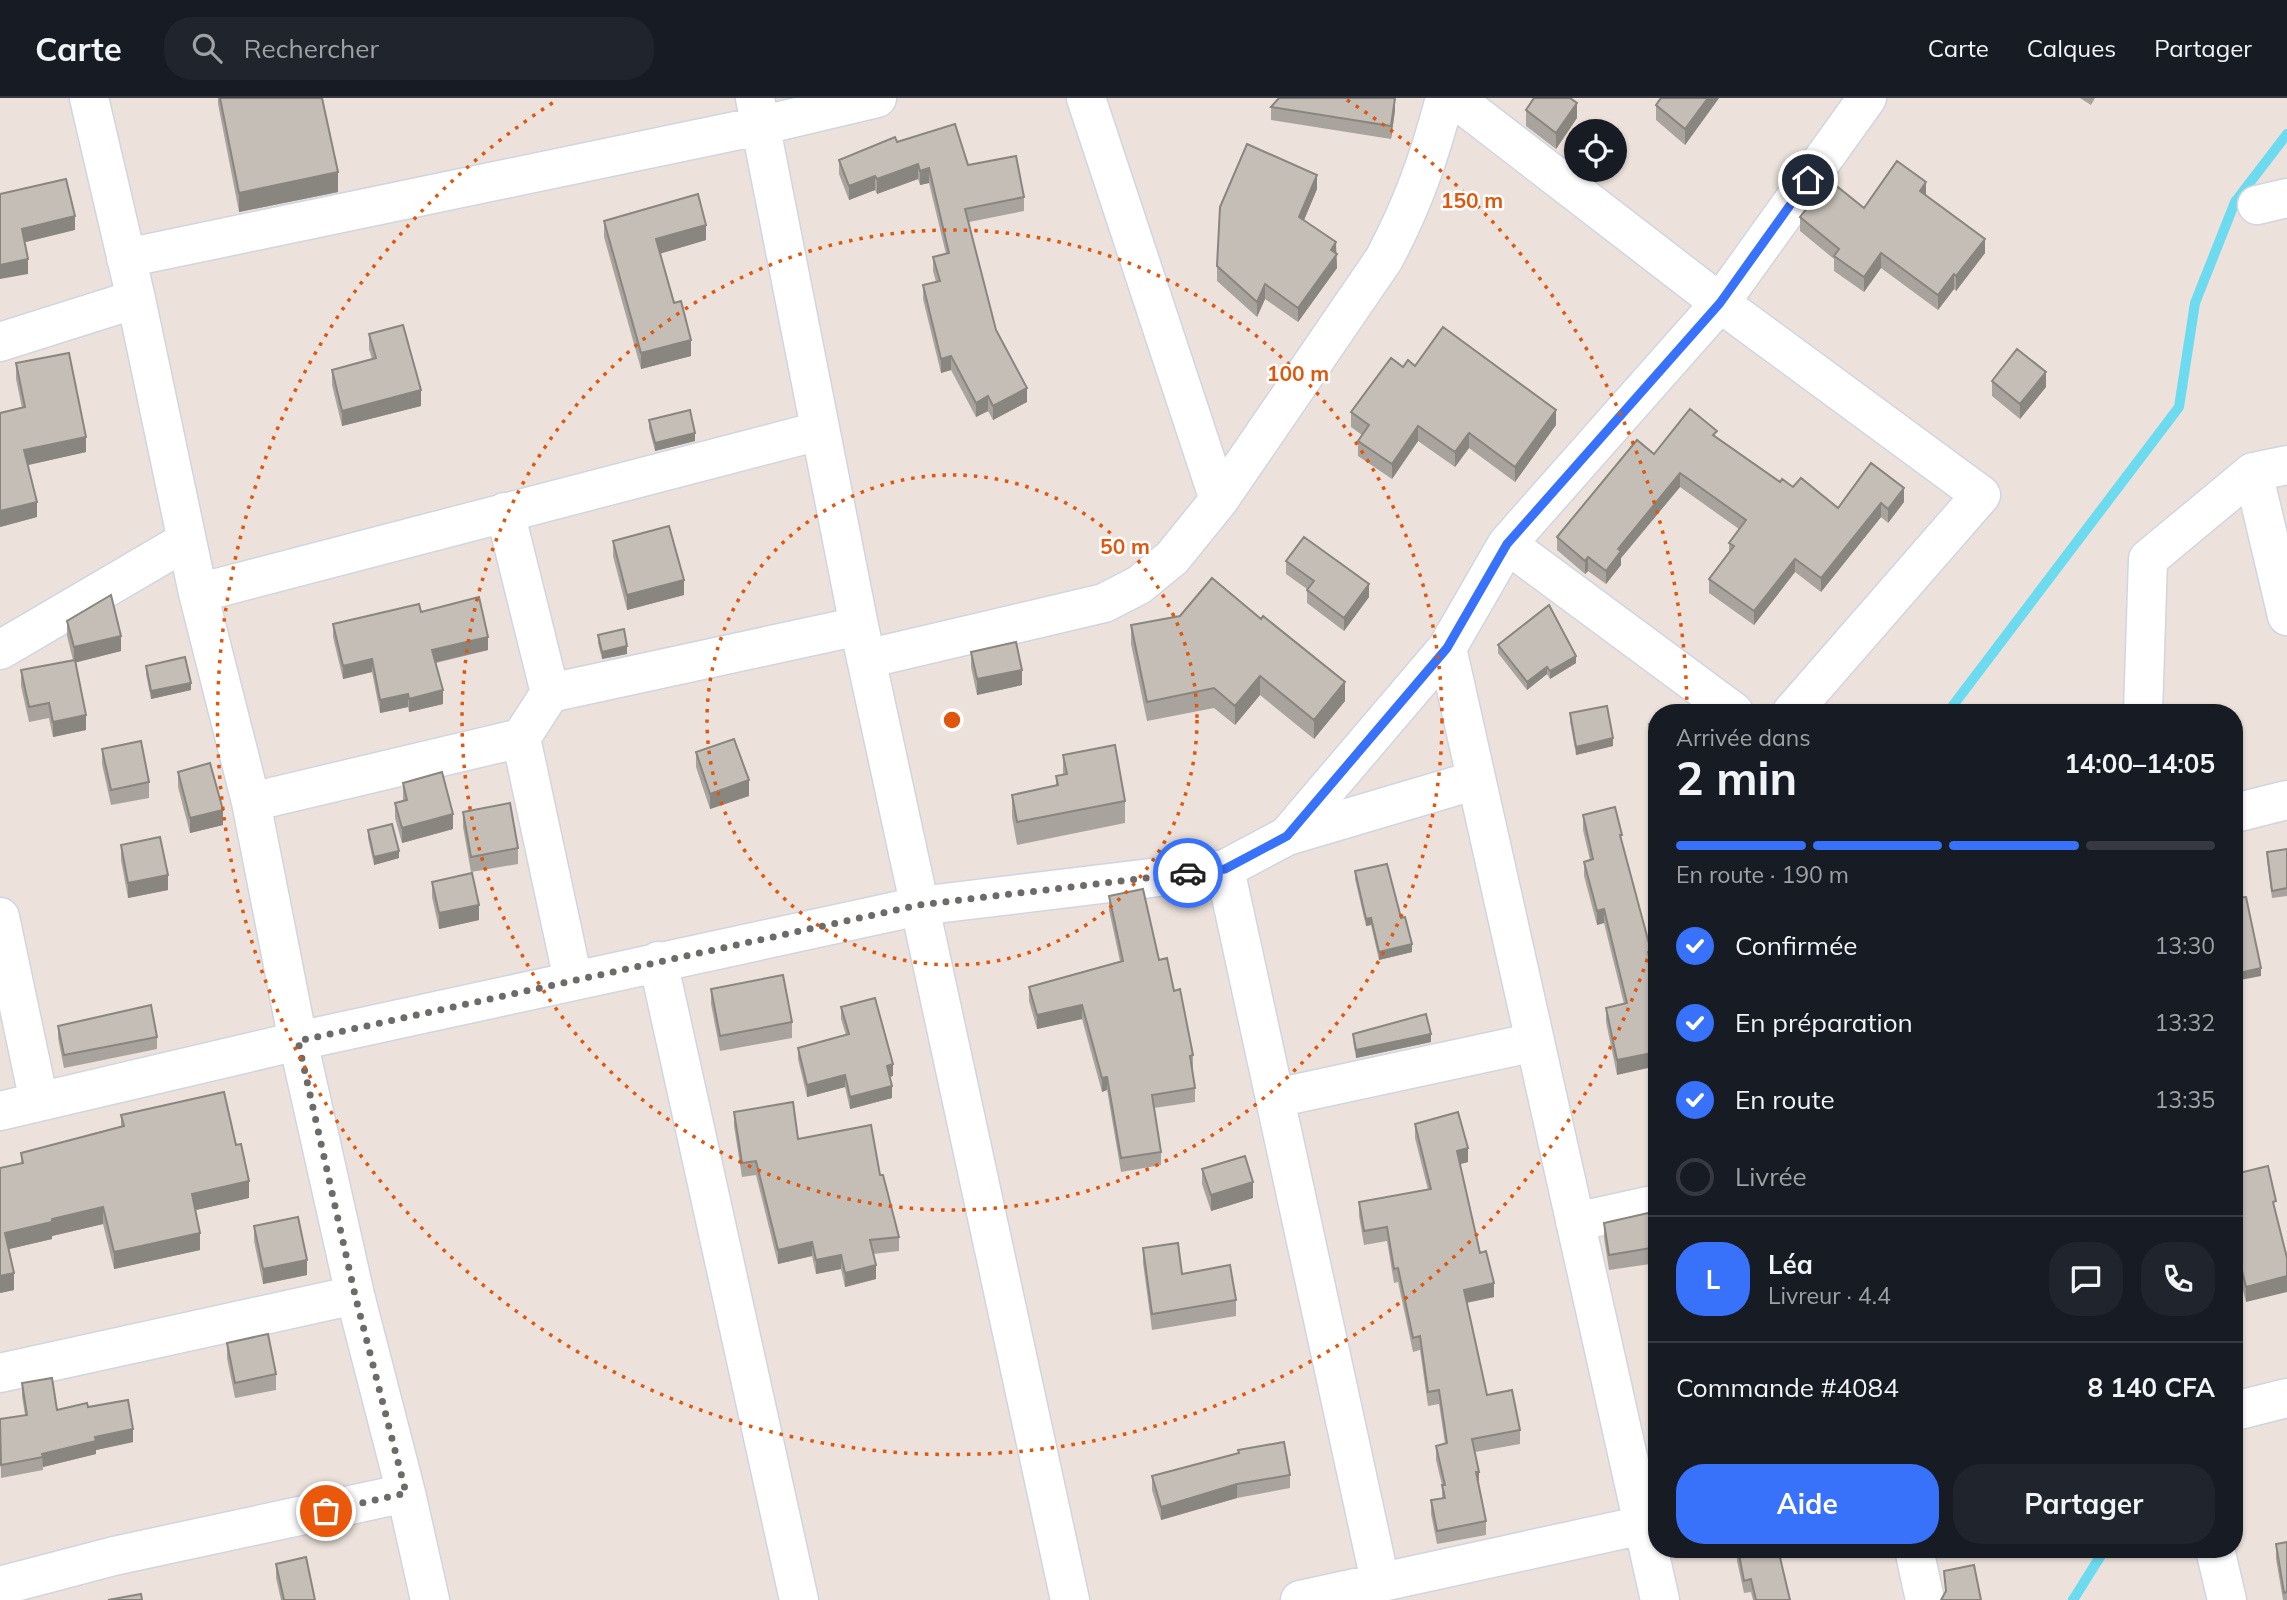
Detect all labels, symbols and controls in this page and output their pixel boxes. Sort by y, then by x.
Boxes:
search box [164,17,654,80]
text: Carte [35,28,122,69]
icon: search [188,29,226,67]
text: Rechercher [244,32,379,65]
text: Carte [1928,33,1989,63]
text: Calques [2027,33,2116,63]
text: Partager [2154,33,2252,63]
map controls [1564,119,1627,182]
button: locate [1564,119,1627,182]
pin [1778,150,1838,210]
icon: home [1789,161,1827,199]
text: 150 m [1441,187,1503,213]
text: 100 m [1267,360,1329,386]
text: 50 m [1100,533,1150,559]
centre of rings [940,708,964,732]
text: Arrivée dans [1676,723,1811,752]
text: 14:00–14:05 [2064,747,2215,780]
text: 2 min [1676,749,1797,807]
courier [1153,838,1223,908]
icon: car [1169,854,1207,892]
text: En route · 190 m [1676,860,1849,889]
icon: check [1676,927,1714,965]
text: Confirmée [1735,929,1857,962]
text: 13:30 [2155,931,2215,960]
icon: check [1676,1004,1714,1042]
text: En préparation [1735,1006,1913,1039]
text: 13:32 [2155,1008,2215,1037]
icon: check [1676,1081,1714,1119]
text: En route [1735,1083,1835,1116]
text: 13:35 [2155,1085,2215,1114]
text: Livrée [1735,1160,1807,1193]
button: chat [2049,1242,2123,1316]
button: phone [2141,1242,2215,1316]
text: Léa [1768,1248,1813,1281]
text: L [1706,1263,1720,1296]
text: Livreur · 4.4 [1768,1281,1891,1310]
text: Commande #4084 [1676,1371,1899,1404]
text: 8 140 CFA [2088,1371,2215,1404]
button: Aide [1676,1464,1939,1544]
button: Partager [1953,1464,2215,1544]
pin [296,1481,356,1541]
icon: bag [307,1492,345,1530]

